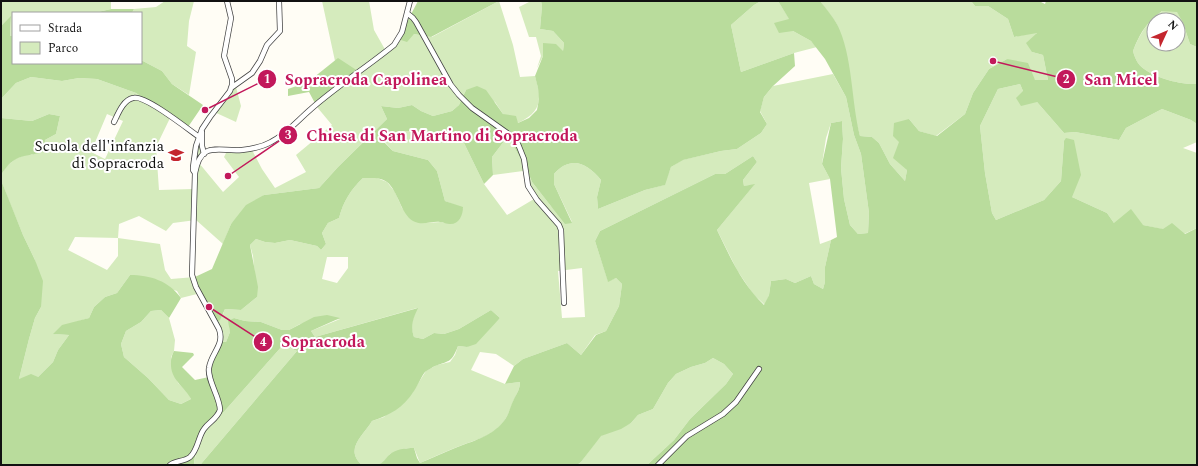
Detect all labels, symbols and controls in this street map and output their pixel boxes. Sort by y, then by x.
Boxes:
legend [12,12,142,64]
north arrow [1146,12,1186,52]
text: N [1164,16,1182,35]
text: Strada [48,19,82,38]
text: Parco [48,39,78,58]
callout: Sopracroda Capolinea [257,65,455,93]
callout: San Micel [1056,65,1166,93]
text: Sopracroda Capolinea [285,68,448,92]
text: San Micel [1084,68,1158,92]
text: 1 [264,70,270,89]
text: 2 [1063,70,1070,89]
callout: Chiesa di San Martino di Sopracroda [278,121,586,149]
text: Chiesa di San Martino di Sopracroda [306,124,578,148]
text: 3 [285,126,292,145]
place label: Scuola dell'infanzia di Sopracroda [35,135,165,175]
school or university icon: Scuola dell'infanzia di Sopracroda [167,146,185,164]
callout: Sopracroda [253,328,373,356]
text: Sopracroda [281,330,366,354]
text: 4 [260,333,267,352]

